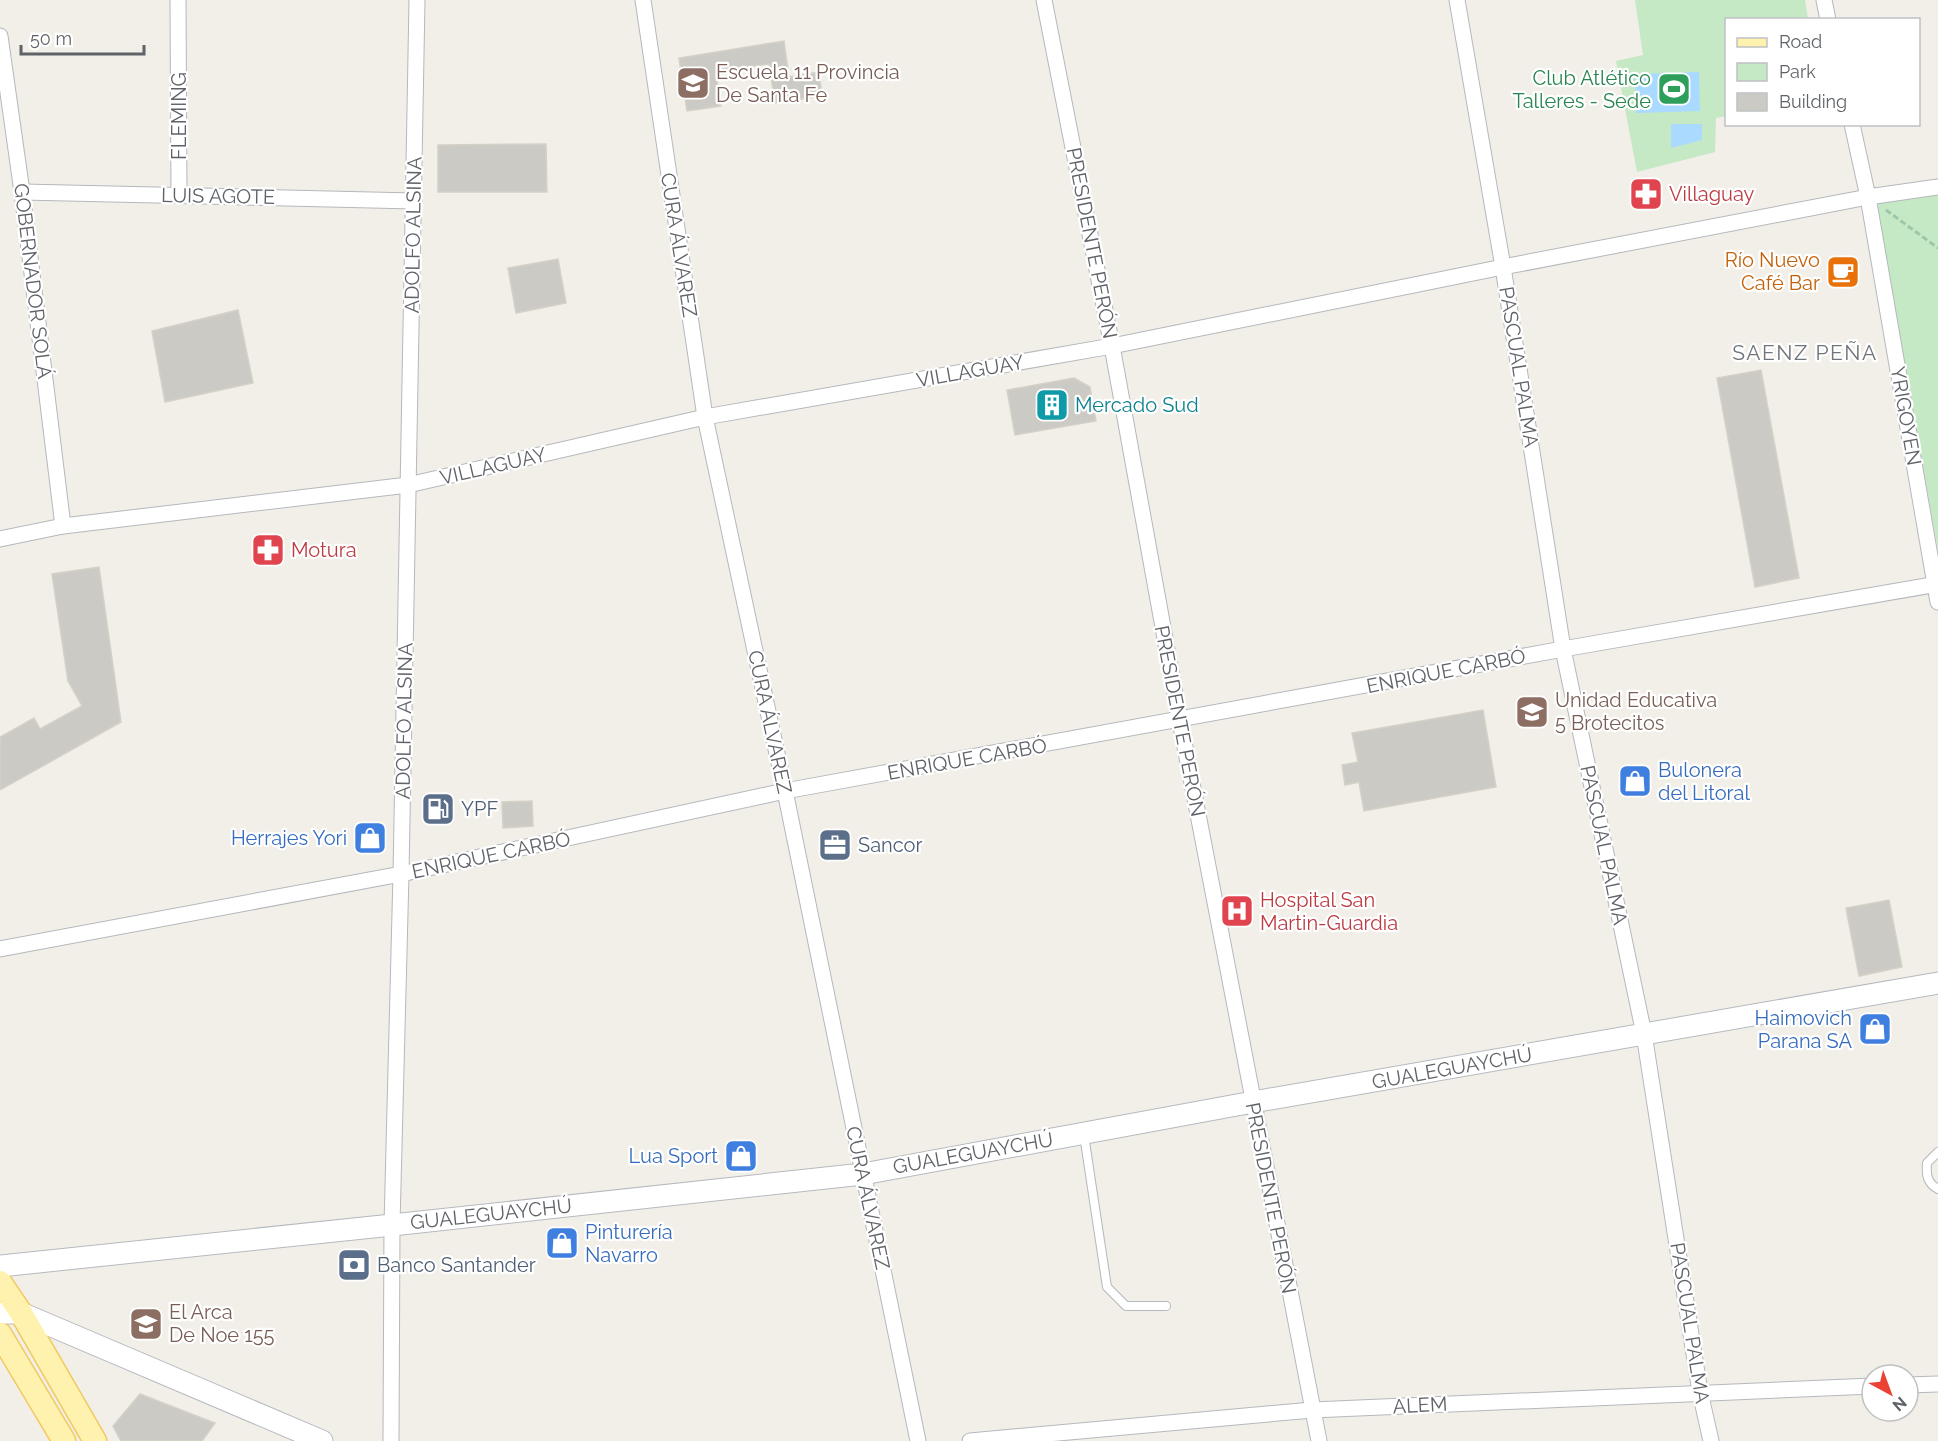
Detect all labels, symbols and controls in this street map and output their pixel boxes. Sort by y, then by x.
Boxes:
scale bar [21,18,144,56]
legend [1725,18,1920,126]
text: 50 m [30,28,72,49]
text: Road [1779,31,1822,52]
place label: Escuela 11 Provincia De Santa Fe [716,60,900,107]
text: Park [1779,61,1816,82]
school or university icon: Escuela 11 Provincia De Santa Fe [675,65,711,101]
place label: Club Atlético Talleres - Sede [1513,66,1651,113]
sports icon: Club Atlético Talleres - Sede [1656,71,1692,107]
street label: FLEMING [167,72,191,160]
text: Building [1779,91,1847,112]
street label: PRESIDENTE PERÓN [1062,145,1122,341]
street label: ADOLFO ALSINA [400,156,426,314]
street label: CURA ÁLVAREZ [656,171,702,319]
pharmacy icon: Villaguay [1628,176,1664,212]
street label: GOBERNADOR SOLÁ [9,182,57,381]
place label: Villaguay [1669,182,1755,206]
street label: LUIS AGOTE [161,183,275,209]
place label: Río Nuevo Café Bar [1725,248,1820,295]
cafe icon: Río Nuevo Café Bar [1825,254,1861,290]
street label: PASCUAL PALMA [1494,285,1544,450]
district label: SAENZ PEÑA [1732,340,1878,365]
street label: VILLAGUAY [914,350,1026,392]
street label: YRIGOYEN [1885,365,1927,467]
building icon: Mercado Sud [1034,387,1070,423]
place label: Mercado Sud [1075,393,1199,417]
street label: VILLAGUAY [437,442,549,490]
pharmacy icon: Motura [250,532,286,568]
place label: Motura [291,538,357,562]
street label: PRESIDENTE PERÓN [1150,623,1210,819]
street label: ADOLFO ALSINA [391,642,417,800]
street label: ENRIQUE CARBÓ [1364,644,1528,698]
street label: CURA ÁLVAREZ [743,648,797,796]
place label: Unidad Educativa 5 Brotecitos [1555,688,1717,735]
school or university icon: Unidad Educativa 5 Brotecitos [1514,694,1550,730]
street label: ENRIQUE CARBÓ [885,733,1049,785]
place label: Bulonera del Litoral [1658,758,1750,805]
street label: PASCUAL PALMA [1575,763,1633,927]
shop icon: Bulonera del Litoral [1617,763,1653,799]
fuel station icon: YPF [420,791,456,827]
place label: YPF [461,797,498,821]
shop icon: Herrajes Yori [352,820,388,856]
place label: Herrajes Yori [231,826,347,850]
street label: ENRIQUE CARBÓ [410,826,572,884]
office icon: Sancor [817,827,853,863]
place label: Sancor [858,833,923,857]
place label: Hospital San Martin-Guardia [1260,888,1398,935]
hospital icon: Hospital San Martin-Guardia [1219,893,1255,929]
place label: Haimovich Parana SA [1755,1006,1852,1053]
shop icon: Haimovich Parana SA [1857,1011,1893,1047]
street label: GUALEGUAYCHÚ [1370,1042,1534,1094]
street label: PRESIDENTE PERÓN [1241,1100,1301,1296]
street label: CURA ÁLVAREZ [841,1124,895,1272]
street label: GUALEGUAYCHÚ [891,1127,1055,1179]
shop icon: Lua Sport [723,1138,759,1174]
place label: Lua Sport [628,1144,718,1168]
street label: GUALEGUAYCHÚ [409,1194,573,1234]
place label: Pinturería Navarro [585,1220,673,1267]
shop icon: Pinturería Navarro [544,1225,580,1261]
street label: PASCUAL PALMA [1665,1241,1715,1406]
bank icon: Banco Santander [336,1247,372,1283]
place label: Banco Santander [377,1253,536,1277]
place label: El Arca De Noe 155 [169,1300,275,1347]
school or university icon: El Arca De Noe 155 [128,1306,164,1342]
north arrow [1860,1363,1920,1423]
street label: ALEM [1392,1392,1448,1418]
text: N [1889,1393,1910,1415]

